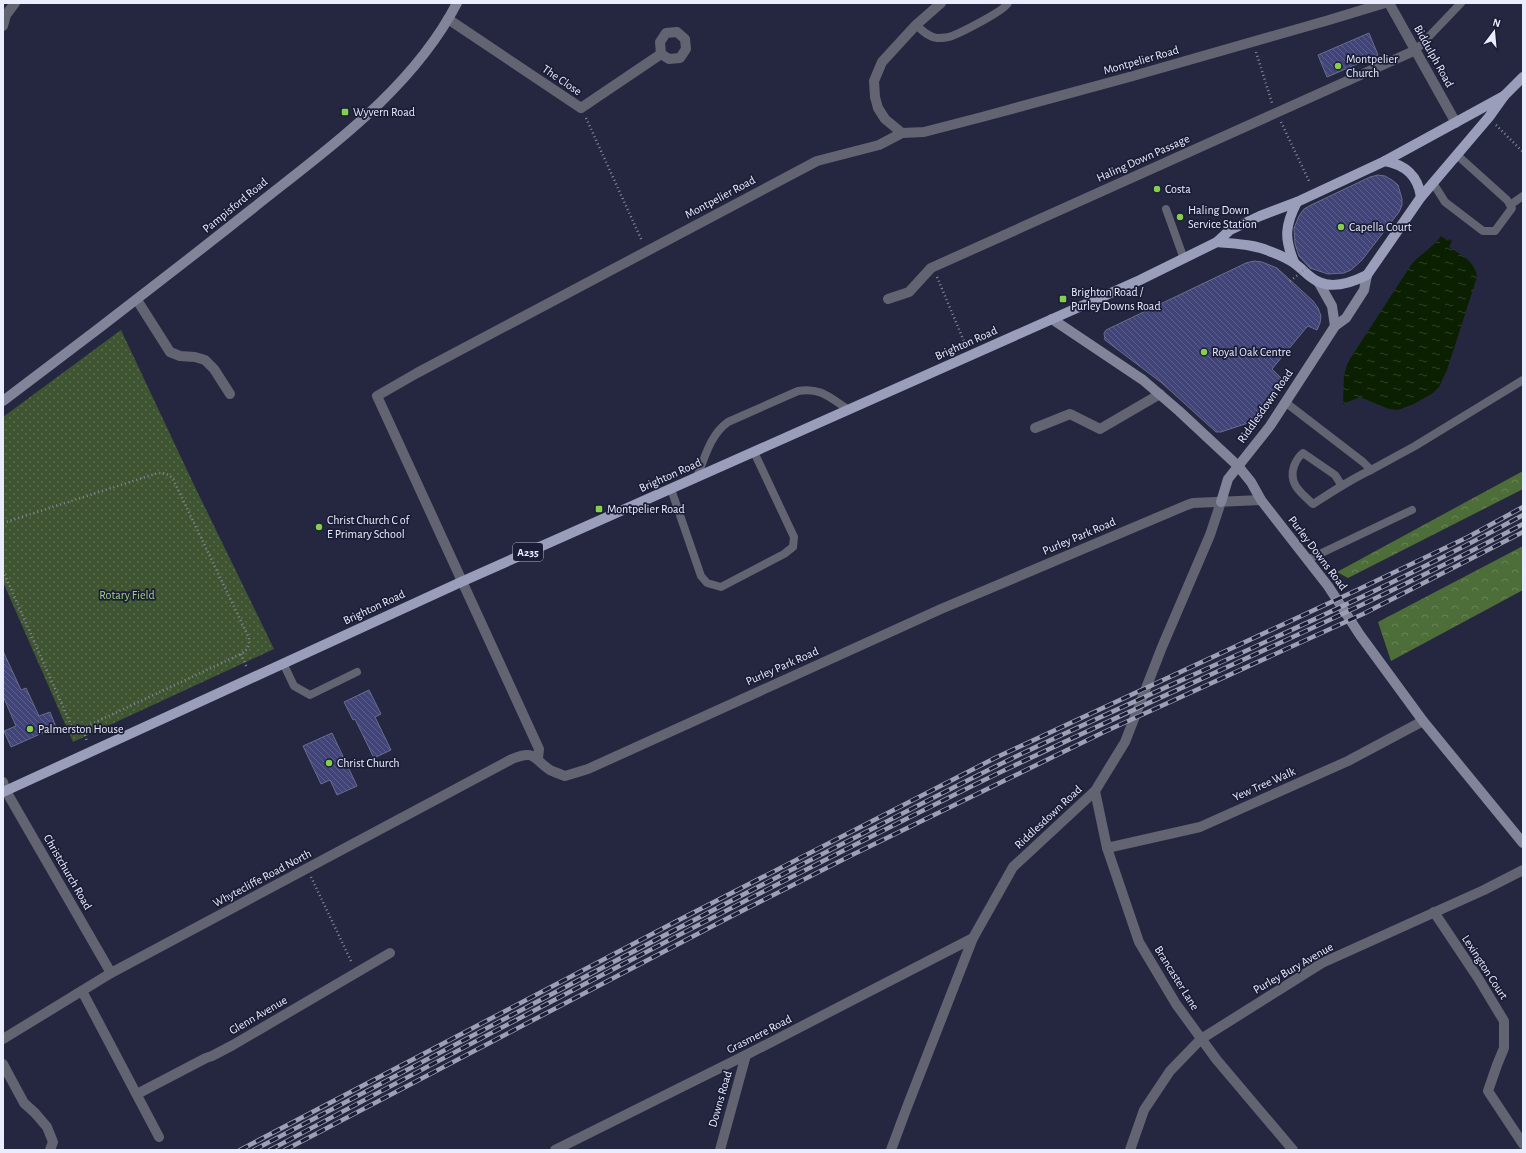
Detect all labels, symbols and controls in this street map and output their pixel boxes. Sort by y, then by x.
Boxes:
north arrow [1474,12,1514,52]
text: N [1491,17,1502,29]
street label: Biddulph Road [1412,23,1456,89]
street label: Montpelier Road [1102,44,1180,76]
place label: Montpelier Church [1346,53,1398,79]
marker: Montpelier Church [1333,61,1343,71]
street label: The Close [540,63,584,97]
place label: Wyvern Road [353,106,415,119]
marker: Wyvern Road [340,107,350,117]
street label: Haling Down Passage [1095,132,1191,184]
street label: Montpelier Road [683,173,757,221]
street label: Pampisford Road [200,175,270,235]
place label: Costa [1165,183,1191,195]
marker: Costa [1152,184,1162,194]
place label: Haling Down Service Station [1188,204,1257,230]
marker: Haling Down Service Station [1175,212,1185,222]
place label: Capella Court [1349,221,1412,233]
marker: Capella Court [1336,222,1346,232]
place label: Brighton Road / Purley Downs Road [1071,286,1161,313]
marker: Brighton Road / Purley Downs Road [1058,294,1068,304]
street label: Brighton Road [933,324,999,362]
place label: Royal Oak Centre [1212,346,1291,359]
marker: Royal Oak Centre [1199,347,1209,357]
street label: Riddlesdown Road [1235,367,1295,445]
street label: Brighton Road [637,456,703,494]
place label: Montpelier Road [607,503,685,515]
marker: Montpelier Road [594,504,604,514]
place label: Christ Church C of E Primary School [327,514,410,541]
street label: Purley Downs Road [1285,514,1350,593]
street label: Purley Park Road [1041,515,1118,558]
marker: Christ Church C of E Primary School [314,522,324,532]
road number: A235 [513,543,543,561]
street label: Brighton Road [341,587,407,627]
park label: Rotary Field [99,589,155,602]
street label: Purley Park Road [744,645,821,688]
place label: Palmerston House [38,723,123,735]
marker: Palmerston House [25,724,35,734]
place label: Christ Church [337,757,400,769]
marker: Christ Church [324,758,334,768]
street label: Yew Tree Walk [1231,765,1298,803]
street label: Riddlesdown Road [1012,783,1084,851]
street label: Christchurch Road [42,832,94,912]
street label: Whytecliffe Road North [211,847,314,910]
street label: Lexington Court [1460,933,1510,1001]
street label: Purley Bury Avenue [1251,940,1336,997]
street label: Brancaster Lane [1152,944,1202,1012]
street label: Glenn Avenue [227,994,289,1036]
street label: Grasmere Road [725,1013,793,1055]
street label: Downs Road [706,1069,734,1129]

